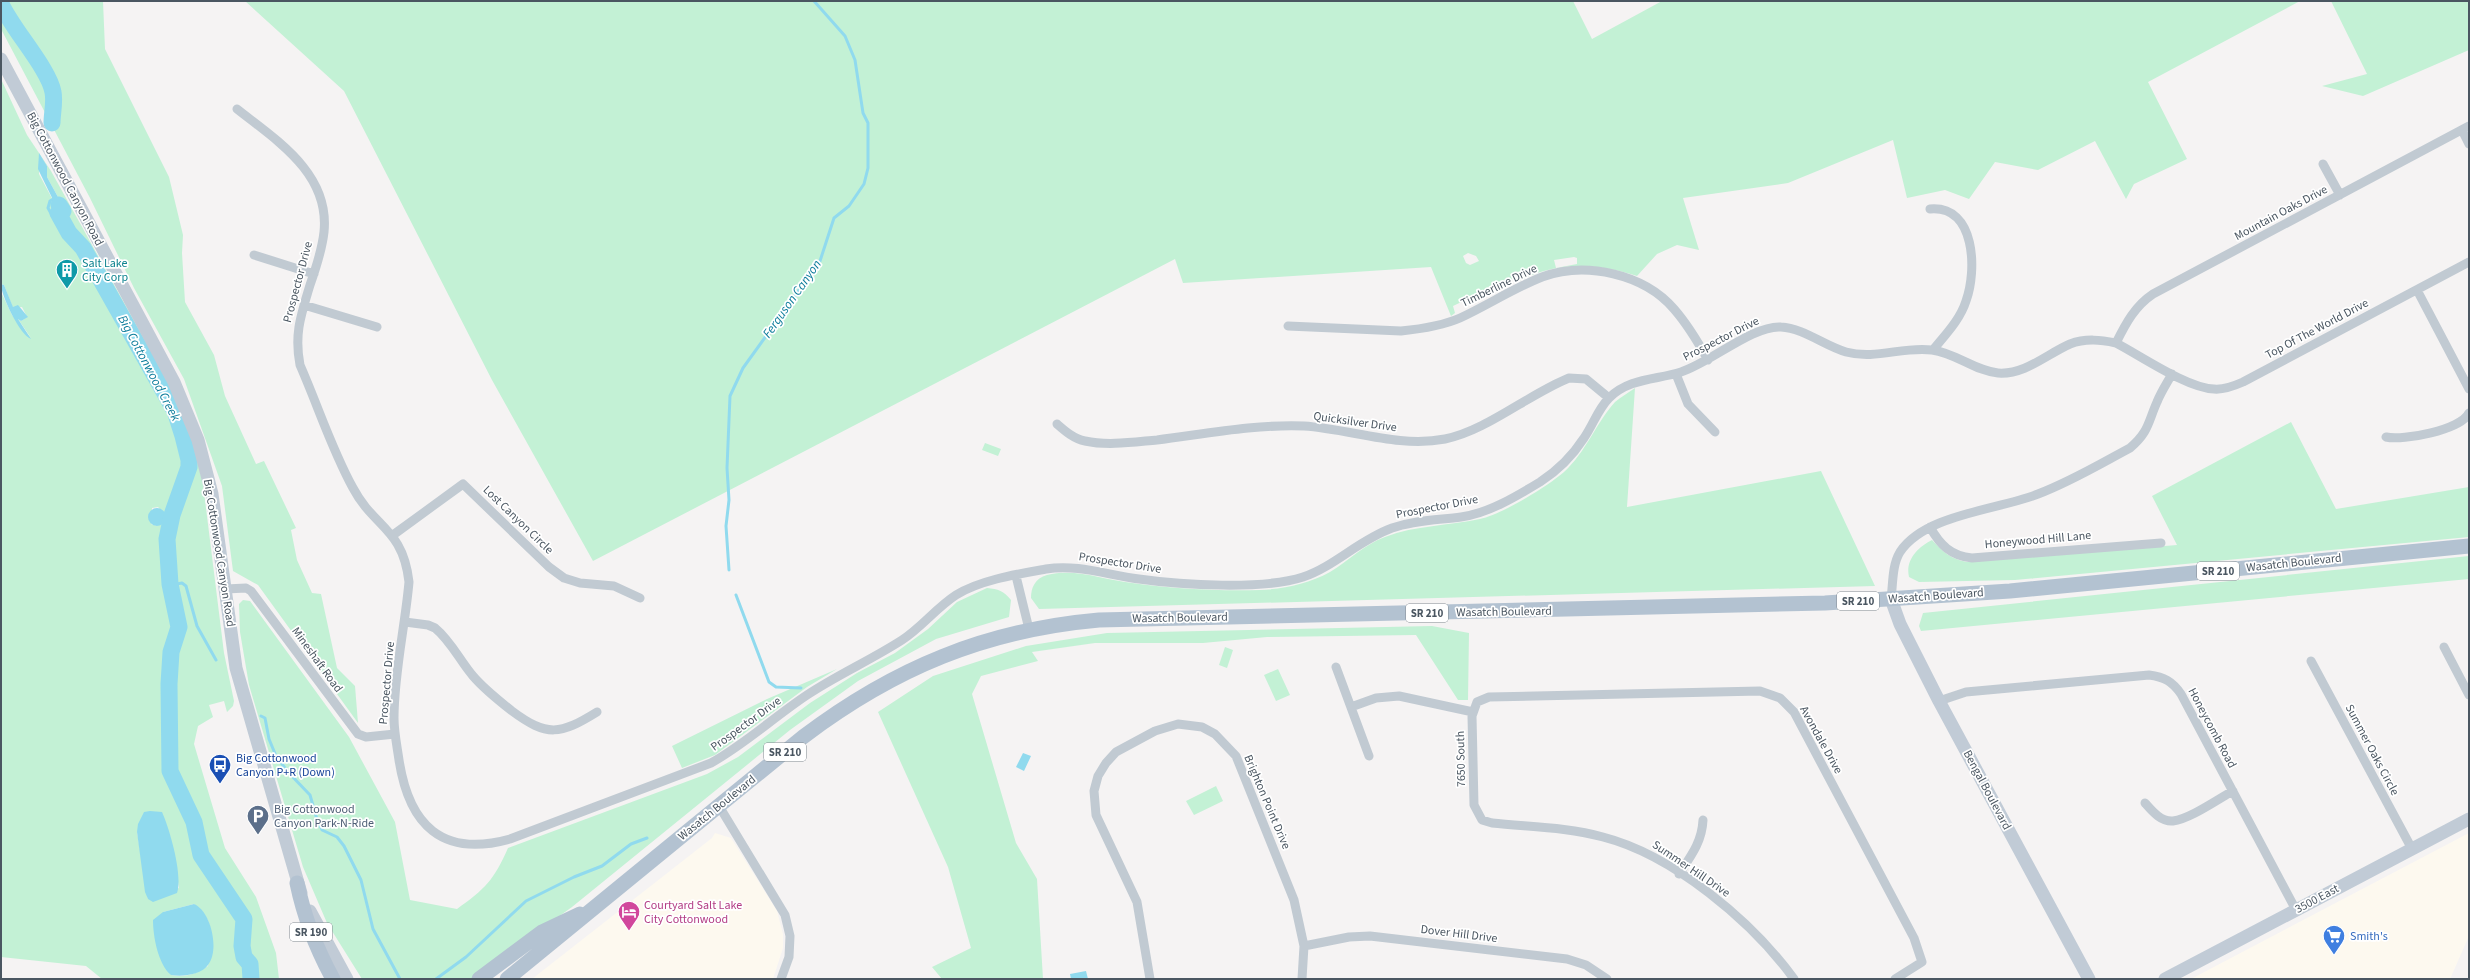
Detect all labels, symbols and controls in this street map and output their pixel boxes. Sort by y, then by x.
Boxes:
street label: Big Cottonwood Canyon Road [22,109,108,249]
street label: Mountain Oaks Drive [2231,181,2331,245]
street label: Prospector Drive [279,240,317,324]
place label: Salt Lake City Corp [82,255,128,286]
water label: Ferguson Canyon [758,256,826,342]
building icon: Salt Lake City Corp [54,257,80,290]
street label: Timberline Drive [1458,260,1540,312]
street label: Top Of The World Drive [2262,295,2372,363]
water label: Big Cottonwood Creek [113,312,185,425]
street label: Prospector Drive [1680,313,1762,365]
street label: Quicksilver Drive [1312,408,1398,436]
street label: Big Cottonwood Canyon Road [199,478,239,628]
street label: Lost Canyon Circle [479,482,557,558]
street label: Prospector Drive [1395,491,1480,523]
street label: Honeywood Hill Lane [1984,527,2092,553]
street label: Prospector Drive [1078,548,1162,578]
street label: Wasatch Boulevard [2245,550,2343,576]
road number: SR 210 [2197,562,2239,580]
street label: Wasatch Boulevard [1888,584,1984,608]
road number: SR 210 [1837,592,1879,610]
street label: Wasatch Boulevard [1456,603,1552,621]
road number: SR 210 [1406,604,1448,622]
street label: Wasatch Boulevard [1132,609,1228,627]
street label: Mineshaft Road [287,624,347,696]
street label: Prospector Drive [375,641,399,725]
street label: Honeycomb Road [2184,685,2240,771]
street label: Prospector Drive [707,693,785,755]
street label: Summer Oaks Circle [2341,701,2403,799]
street label: Avondale Drive [1795,703,1847,777]
street label: 7650 South [1452,731,1470,787]
road number: SR 210 [764,743,806,761]
street label: Bengal Boulevard [1959,747,2015,833]
place label: Big Cottonwood Canyon P+R (Down) [236,750,335,781]
bus stop icon: Big Cottonwood Canyon P+R (Down) [207,752,233,785]
street label: Brighton Point Drive [1239,752,1295,852]
street label: Wasatch Boulevard [674,771,760,845]
place label: Big Cottonwood Canyon Park-N-Ride [274,801,374,832]
parking icon: Big Cottonwood Canyon Park-N-Ride [245,803,271,836]
street label: Summer Hill Drive [1649,837,1733,901]
street label: 3500 East [2292,880,2342,918]
place label: Courtyard Salt Lake City Cottonwood [644,897,742,928]
hotel icon: Courtyard Salt Lake City Cottonwood [616,899,642,932]
street label: Dover Hill Drive [1420,921,1498,947]
road number: SR 190 [290,923,332,941]
supermarket icon: Smith's [2321,923,2347,956]
place label: Smith's [2350,928,2388,945]

